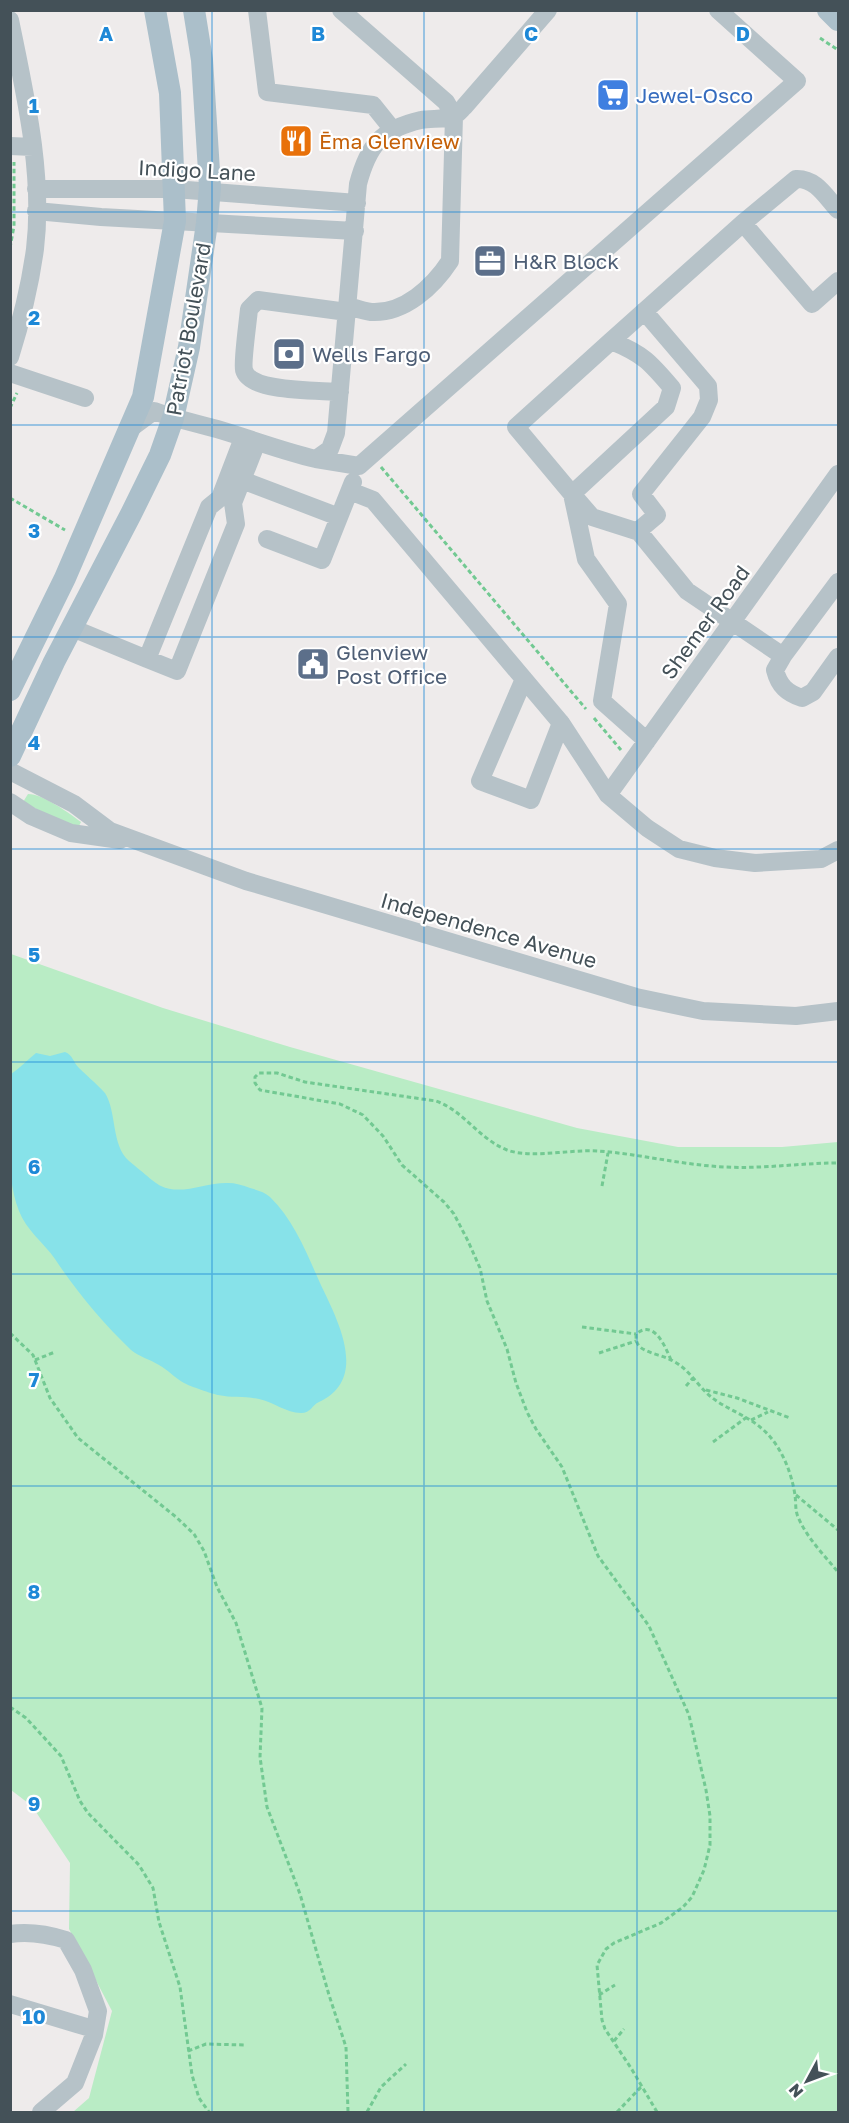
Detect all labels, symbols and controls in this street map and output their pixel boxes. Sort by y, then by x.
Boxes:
text: A [99,21,113,45]
text: B [311,21,325,45]
text: C [524,21,538,45]
text: D [736,21,750,45]
supermarket icon: Jewel-Osco [595,77,631,113]
place label: Jewel-Osco [636,82,753,108]
text: 1 [29,93,39,117]
restaurant icon: Ēma Glenview [278,123,314,159]
place label: Ēma Glenview [319,128,460,154]
street label: Indigo Lane [137,154,257,186]
street label: Patriot Boulevard [160,240,216,418]
office icon: H&R Block [472,243,508,279]
place label: H&R Block [513,248,619,274]
text: 2 [28,305,40,329]
bank icon: Wells Fargo [271,336,307,372]
place label: Wells Fargo [312,341,431,367]
text: 3 [28,518,40,542]
street label: Shemer Road [655,560,755,684]
place label: Glenview Post Office [336,639,447,689]
public building icon: Glenview Post Office [295,646,331,682]
text: 4 [28,730,40,754]
street label: Independence Avenue [378,887,600,973]
text: 5 [28,942,40,966]
text: 6 [28,1154,40,1178]
text: 7 [29,1367,40,1391]
text: 8 [28,1579,40,1603]
text: 9 [28,1791,40,1815]
text: 10 [22,2004,46,2028]
north arrow [777,2051,837,2111]
text: N [784,2080,807,2102]

